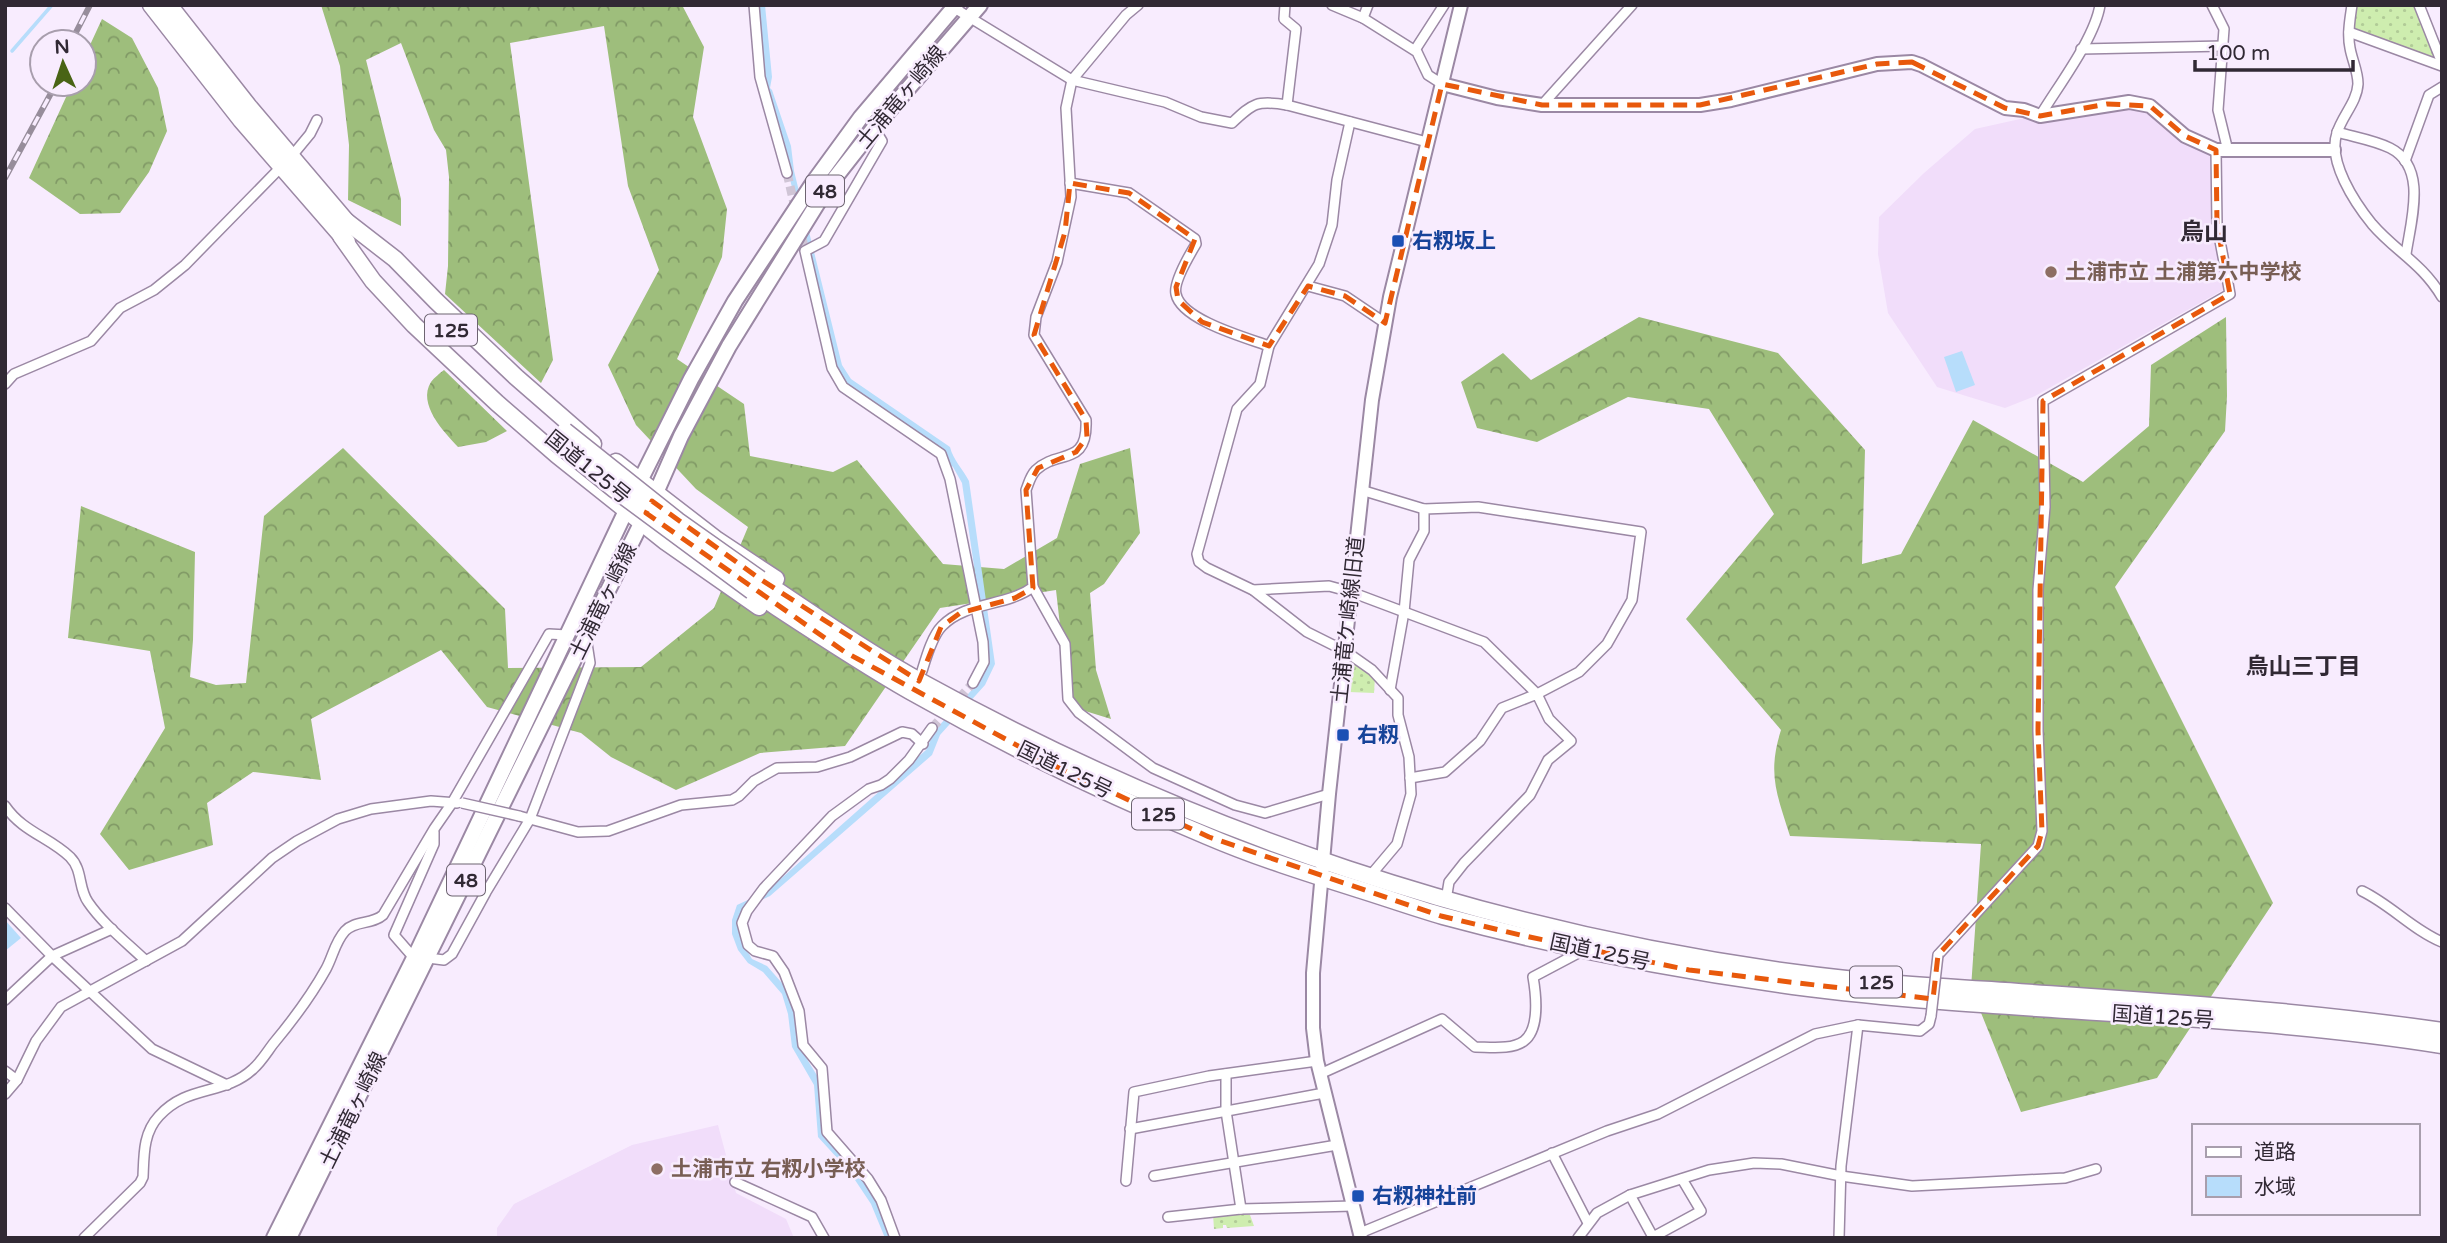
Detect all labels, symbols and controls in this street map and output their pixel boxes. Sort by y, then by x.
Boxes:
north arrow [28,28,98,98]
scale bar [2195,28,2352,72]
text: N [54,36,70,58]
street label: 土浦竜ヶ崎線 [851,41,951,154]
text: 100 m [2206,41,2270,66]
road number: 48 [806,176,844,206]
district label: 烏山 [2180,218,2228,247]
place label: 右籾坂上 [1412,229,1496,254]
marker: 右籾坂上 [1390,233,1406,249]
place label: 土浦市立 土浦第六中学校 [2065,260,2301,285]
marker: 土浦市立 土浦第六中学校 [2043,264,2059,280]
road number: 125 [425,314,477,346]
street label: 国道125号 [540,425,635,509]
street label: 土浦竜ケ崎線旧道 [1327,535,1370,705]
street label: 土浦竜ヶ崎線 [565,539,642,663]
district label: 烏山三丁目 [2246,653,2361,681]
place label: 右籾 [1357,723,1399,748]
marker: 右籾 [1335,727,1351,743]
street label: 国道125号 [1013,737,1116,804]
road number: 125 [1132,799,1184,830]
road number: 48 [447,864,485,895]
street label: 国道125号 [1547,930,1653,975]
road number: 125 [1850,966,1902,998]
street label: 国道125号 [2111,1001,2215,1034]
street label: 土浦竜ヶ崎線 [315,1048,392,1172]
legend [2192,1124,2419,1215]
text: 道路 [2254,1140,2296,1165]
place label: 土浦市立 右籾小学校 [671,1157,865,1182]
marker: 土浦市立 右籾小学校 [649,1161,665,1177]
text: 水域 [2254,1175,2296,1200]
place label: 右籾神社前 [1372,1184,1477,1209]
marker: 右籾神社前 [1350,1188,1366,1204]

